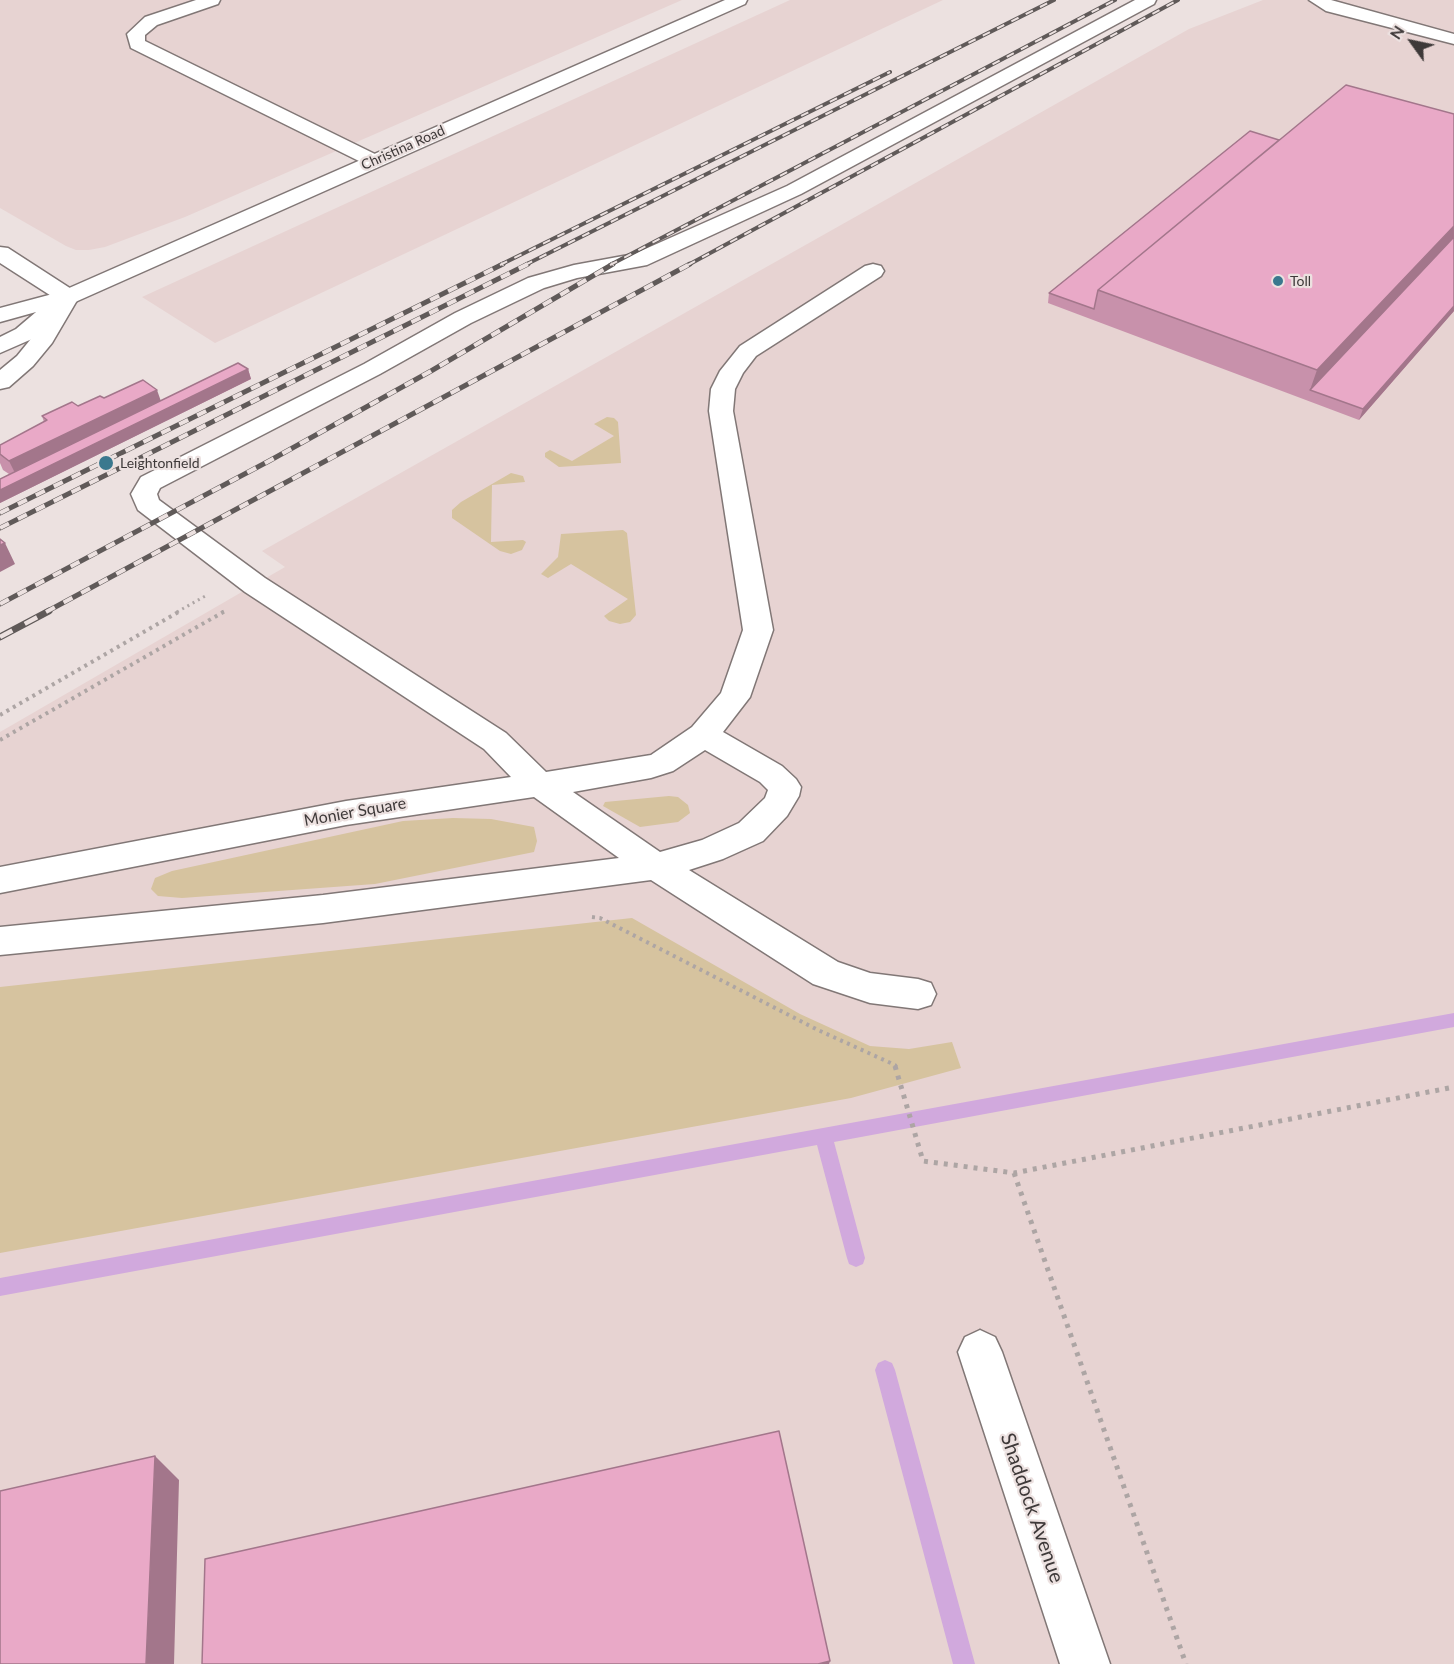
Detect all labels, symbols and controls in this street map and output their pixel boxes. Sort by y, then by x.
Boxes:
north arrow [1382,12,1442,72]
text: N [1385,22,1408,42]
street label: Christina Road [359,122,447,174]
place label: Toll [1290,273,1311,289]
marker: Toll [1271,274,1285,288]
marker: Leightonfield [97,454,115,472]
place label: Leightonfield [120,455,200,471]
street label: Monier Square [303,794,407,830]
street label: Shaddock Avenue [995,1430,1069,1586]

